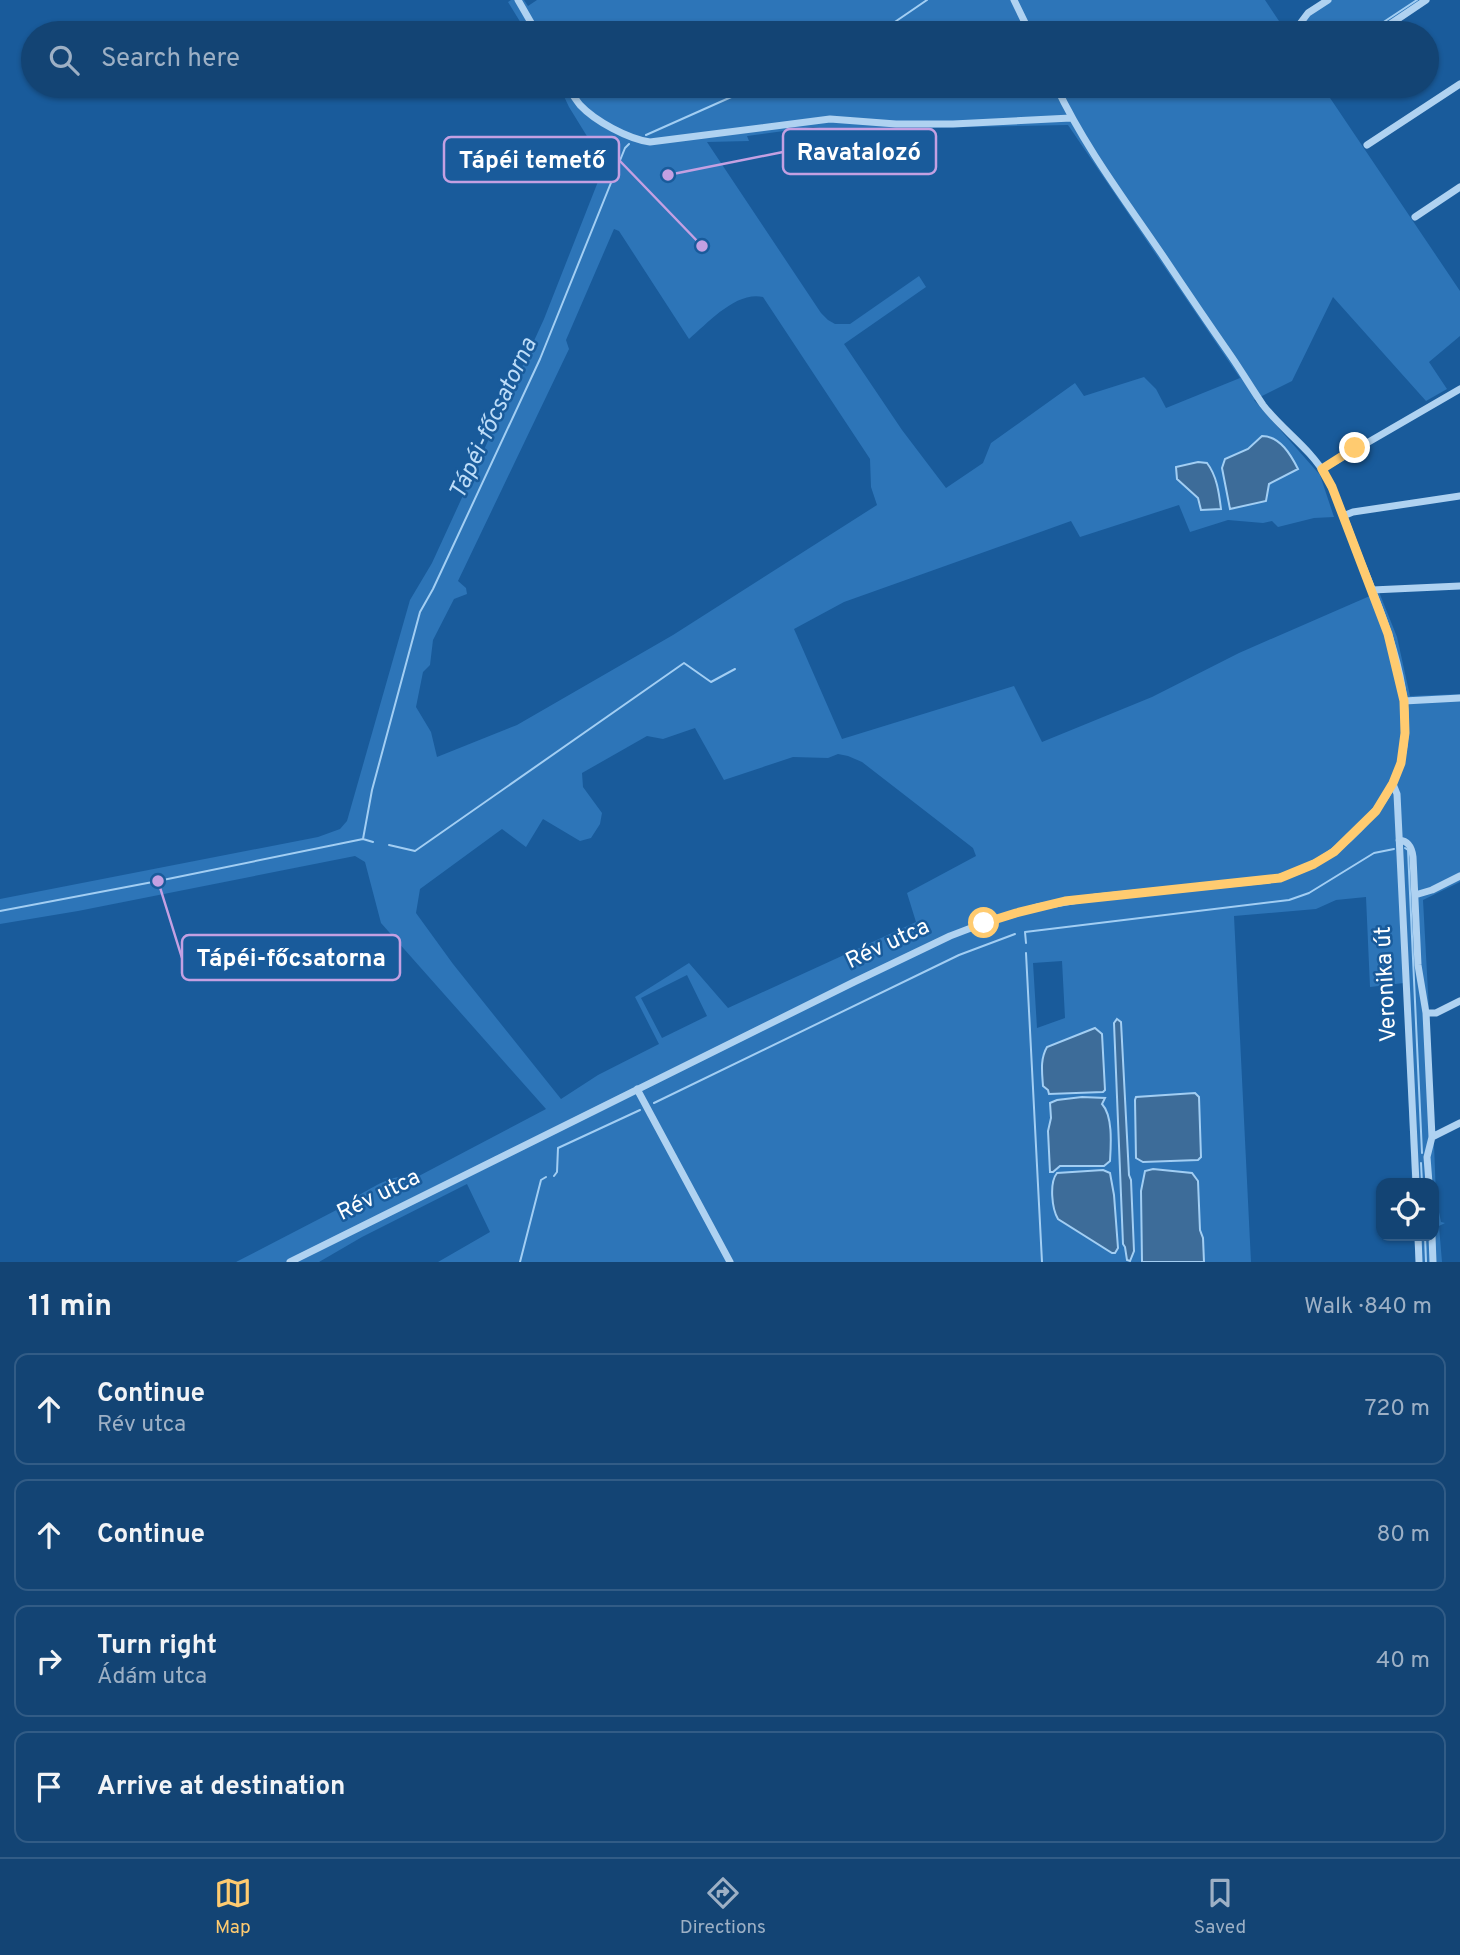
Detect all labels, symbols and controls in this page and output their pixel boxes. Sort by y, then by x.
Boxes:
search box [21,21,1439,98]
icon: search [45,41,83,79]
text: Search here [101,43,240,76]
callout: Ravatalozó [783,129,936,174]
callout: Tápéi temető [444,137,619,182]
text: Ravatalozó [797,139,921,169]
text: Tápéi temető [459,147,607,177]
water label: Tápéi-főcsatorna [443,333,545,505]
route end [1339,432,1370,463]
route start [968,907,999,938]
street label: Rév utca [842,913,934,977]
street label: Veronika út [1369,925,1405,1043]
callout: Tápéi-főcsatorna [182,935,400,980]
text: Tápéi-főcsatorna [196,945,386,975]
street label: Rév utca [333,1163,425,1229]
map controls [1376,1178,1439,1241]
button: locate [1376,1178,1439,1241]
text: 11 min [28,1289,112,1326]
text: Walk · 840 m [1304,1293,1432,1322]
text: Continue [97,1378,205,1411]
icon: ahead [30,1390,68,1428]
text: 720 m [1365,1395,1430,1424]
text: Rév utca [97,1411,186,1440]
icon: ahead [30,1516,68,1554]
text: Continue [97,1519,205,1552]
text: 80 m [1377,1521,1430,1550]
text: Turn right [97,1630,217,1663]
icon: right [30,1642,68,1680]
text: 40 m [1376,1647,1430,1676]
text: Ádám utca [97,1663,207,1692]
icon: arrive [30,1768,68,1806]
text: Arrive at destination [97,1771,345,1804]
tab: Map [214,1874,252,1940]
tab: Directions [680,1874,766,1940]
tab: Saved [1194,1874,1246,1940]

